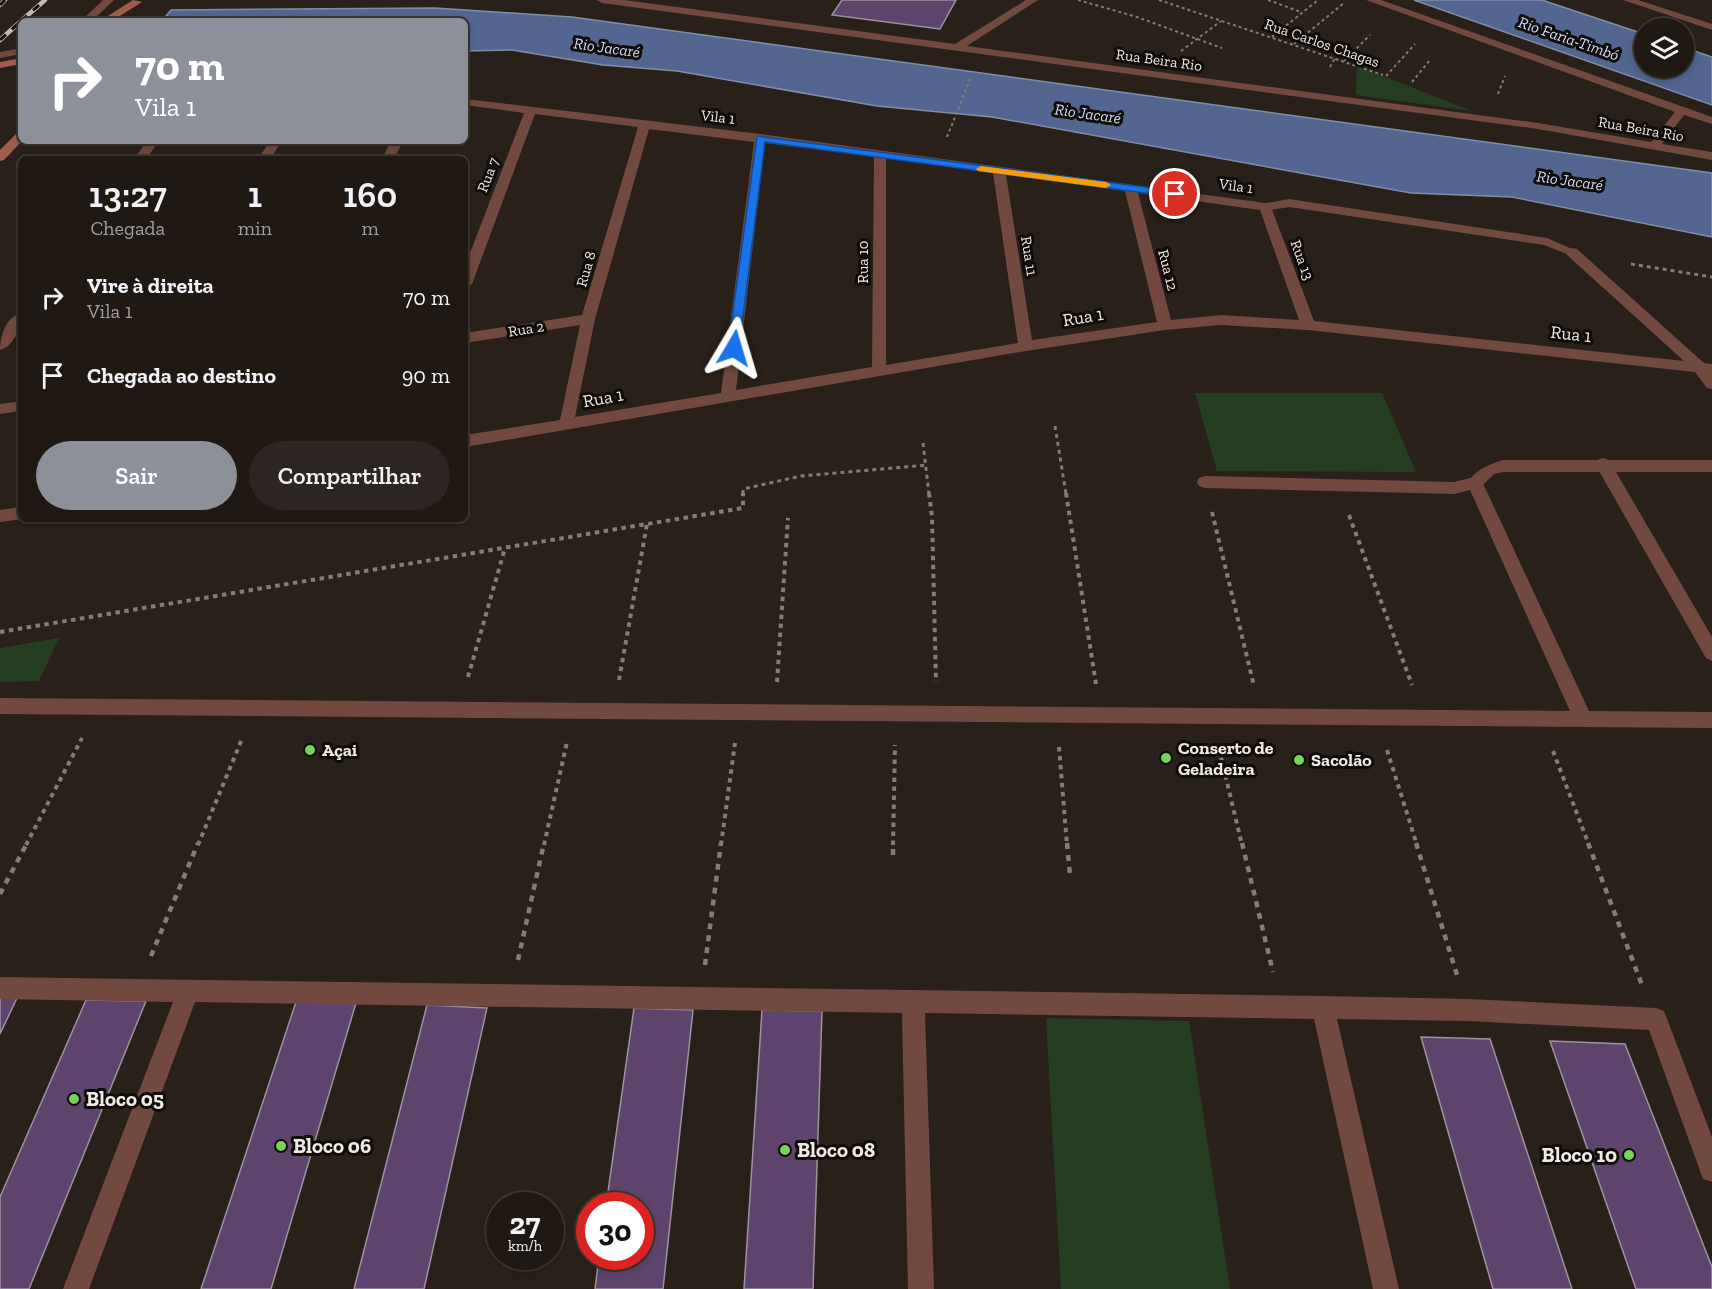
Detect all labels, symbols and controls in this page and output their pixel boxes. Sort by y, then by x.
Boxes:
water label: Rio Faria-Timbó [1516,12,1622,65]
street label: Rua Carlos Chagas [1262,15,1382,71]
map controls [1634,18,1694,78]
button: layers [1634,18,1694,78]
water label: Rio Jacaré [572,33,641,62]
text: 70 m [135,40,225,91]
icon: right [36,42,114,120]
street label: Rua Beira Rio [1115,45,1203,75]
text: Vila 1 [135,91,196,123]
water label: Rio Jacaré [1053,99,1122,128]
street label: Vila 1 [699,106,736,128]
street label: Rua Beira Rio [1597,113,1686,145]
street label: Rua 7 [473,155,503,195]
water label: Rio Jacaré [1535,166,1604,195]
pin [1149,168,1200,219]
text: 13:27 [89,173,167,216]
text: 1 [248,173,262,216]
text: 160 [343,173,397,216]
street label: Vila 1 [1217,175,1254,197]
icon: arrive [1158,177,1191,210]
text: Chegada [90,216,165,240]
text: min [238,216,272,240]
text: m [361,216,379,240]
street label: Rua 11 [1017,235,1041,277]
street label: Rua 13 [1286,237,1318,283]
street label: Rua 10 [854,241,872,283]
street label: Rua 12 [1154,248,1182,293]
street label: Rua 8 [572,249,600,289]
text: Vire à direita [87,272,214,299]
icon: right [36,281,69,314]
text: 70 m [403,284,450,311]
text: Vila 1 [87,299,132,323]
street label: Rua 1 [1061,303,1105,331]
position arrow [702,316,766,380]
street label: Rua 2 [507,317,545,341]
street label: Rua 1 [1550,321,1593,347]
icon: arrive [36,359,69,392]
text: Chegada ao destino [87,362,276,389]
text: 90 m [402,362,450,389]
street label: Rua 1 [581,384,625,412]
button: Sair [36,441,237,510]
button: Compartilhar [249,441,450,510]
place label: Conserto de Geladeira [1178,737,1274,780]
place label: Açai [322,739,358,761]
marker: Açai [303,743,317,757]
place label: Sacolão [1311,749,1372,771]
marker: Conserto de Geladeira [1159,751,1173,765]
marker: Sacolão [1292,753,1306,767]
place label: Bloco 05 [86,1086,164,1111]
marker: Bloco 05 [67,1092,81,1106]
place label: Bloco 06 [293,1133,371,1158]
place label: Bloco 08 [797,1137,875,1162]
marker: Bloco 06 [274,1139,288,1153]
place label: Bloco 10 [1542,1142,1617,1167]
marker: Bloco 08 [778,1143,792,1157]
marker: Bloco 10 [1622,1148,1636,1162]
speed limit sign: 30 [576,1192,654,1270]
text: 27 [510,1206,540,1242]
text: km/h [508,1237,542,1255]

